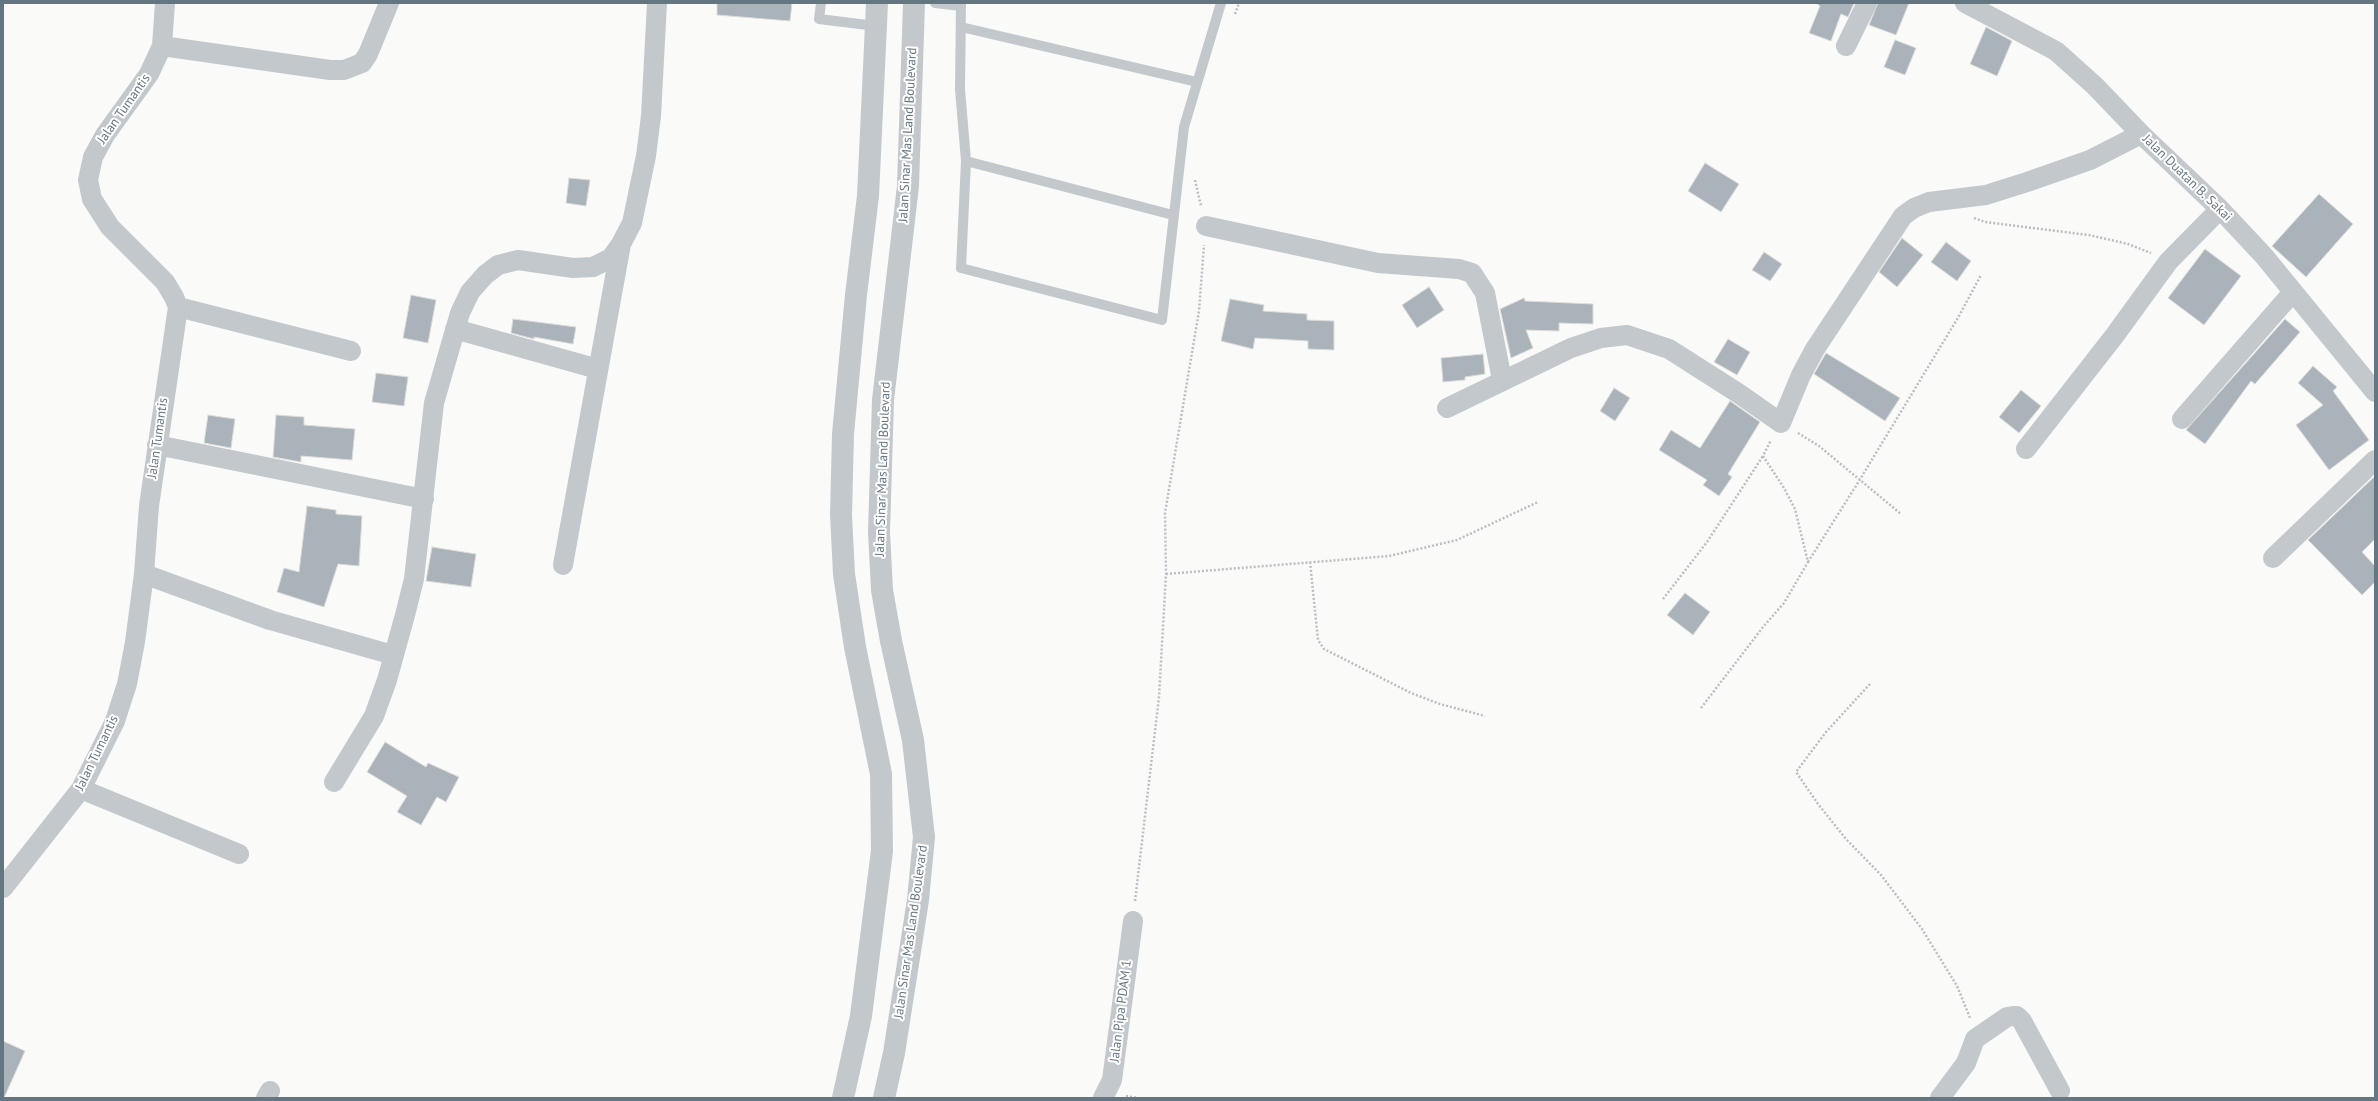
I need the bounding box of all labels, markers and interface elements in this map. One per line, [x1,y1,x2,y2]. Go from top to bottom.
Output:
street label: Jalan Sinar Mas Land Boulevard [896,47,920,223]
street label: Jalan Tumantis [94,71,154,147]
street label: Jalan Duatan B. Sakai [2139,131,2235,225]
street label: Jalan Sinar Mas Land Boulevard [872,381,894,557]
street label: Jalan Tumantis [145,397,171,479]
street label: Jalan Tumantis [72,713,122,793]
street label: Jalan Sinar Mas Land Boulevard [891,844,931,1020]
street label: Jalan Pipa PDAM 1 [1107,959,1135,1063]

